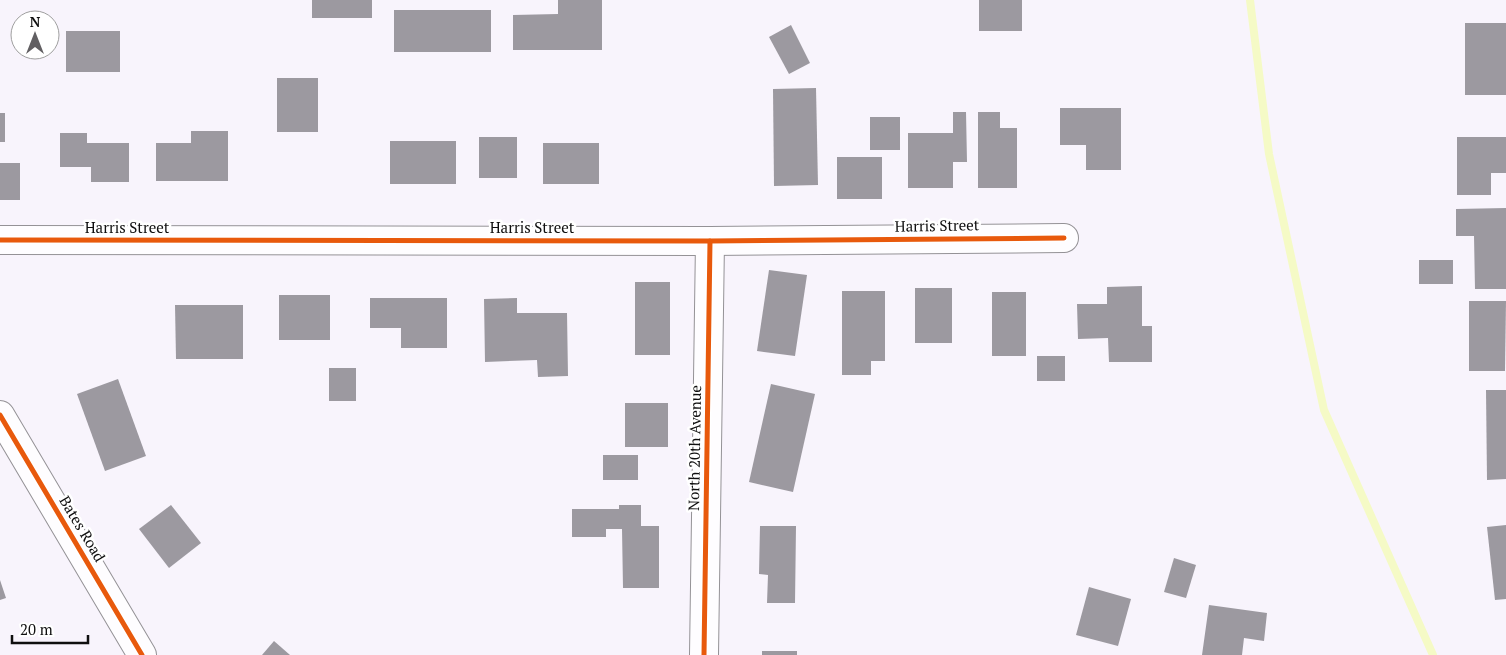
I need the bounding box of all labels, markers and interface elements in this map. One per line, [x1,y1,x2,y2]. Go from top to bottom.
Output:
north arrow [10,10,60,60]
text: N [30,12,41,31]
street label: Harris Street [894,214,980,236]
street label: Harris Street [85,217,170,237]
street label: Harris Street [490,217,575,237]
street label: North 20th Avenue [683,385,705,511]
street label: Bates Road [55,492,110,565]
scale bar [12,612,89,644]
text: 20 m [20,619,53,639]

